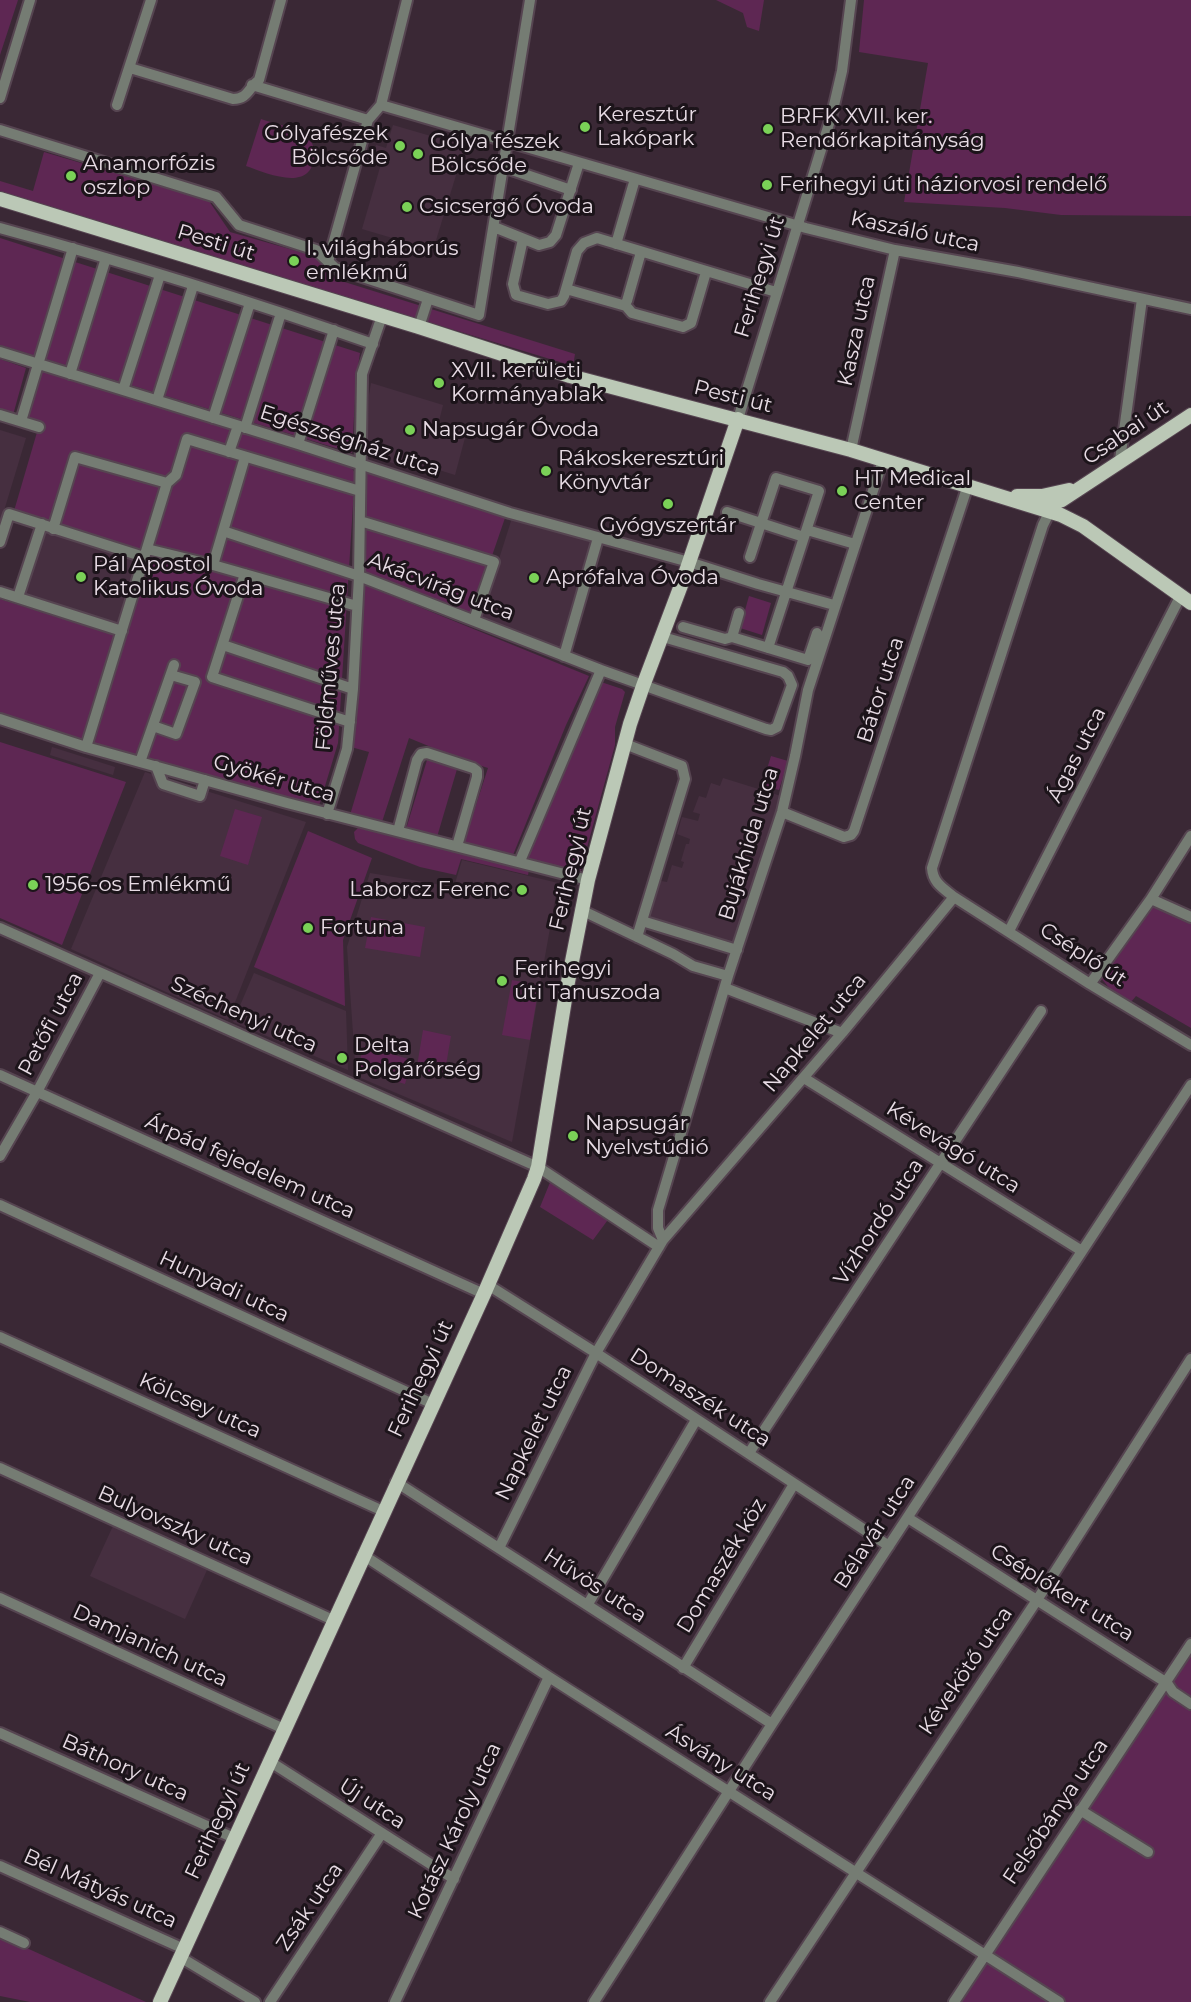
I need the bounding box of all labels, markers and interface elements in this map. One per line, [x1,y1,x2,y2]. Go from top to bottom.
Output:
place label: Keresztúr Lakópark [597,102,697,152]
place label: BRFK XVII. ker. Rendőrkapitányság [780,104,985,154]
marker: Keresztúr Lakópark [578,120,592,134]
place label: Gólyafészek Bölcsőde [264,121,388,171]
marker: BRFK XVII. ker. Rendőrkapitányság [761,122,775,136]
place label: Gólya fészek Bölcsőde [430,129,559,179]
marker: Gólyafészek Bölcsőde [393,139,407,153]
marker: Gólya fészek Bölcsőde [411,147,425,161]
place label: Anamorfózis oszlop [83,151,215,201]
marker: Anamorfózis oszlop [64,169,78,183]
place label: Ferihegyi úti háziorvosi rendelő [779,172,1107,198]
marker: Ferihegyi úti háziorvosi rendelő [760,178,774,192]
place label: Csicsergő Óvoda [419,194,594,220]
marker: Csicsergő Óvoda [400,200,414,214]
street label: Kaszáló utca [848,206,982,258]
street label: Ferihegyi út [730,213,790,341]
street label: Pesti út [174,219,258,267]
place label: I. világháborús emlékmű [306,236,459,286]
marker: I. világháborús emlékmű [287,254,301,268]
street label: Kasza utca [833,273,881,389]
place label: XVII. kerületi Kormányablak [451,358,604,408]
street label: Pesti út [691,375,775,419]
marker: XVII. kerületi Kormányablak [432,376,446,390]
street label: Csabai út [1079,395,1173,471]
street label: Egészségház utca [256,400,444,482]
place label: Napsugár Óvoda [422,417,599,443]
marker: Napsugár Óvoda [403,423,417,437]
place label: Rákoskeresztúri Könyvtár [558,446,724,496]
marker: Rákoskeresztúri Könyvtár [539,464,553,478]
place label: HT Medical Center [854,466,971,516]
marker: HT Medical Center [835,484,849,498]
marker: Gyógyszertár [661,497,675,511]
place label: Gyógyszertár [599,513,737,539]
street label: Akácvirág utca [364,548,518,626]
place label: Pál Apostol Katolikus Óvoda [93,552,263,602]
place label: Aprófalva Óvoda [546,565,719,591]
marker: Pál Apostol Katolikus Óvoda [74,570,88,584]
marker: Aprófalva Óvoda [527,571,541,585]
street label: Földműves utca [311,582,351,752]
street label: Bátor utca [852,634,910,746]
street label: Ágas utca [1042,703,1112,807]
street label: Gyökér utca [210,750,338,808]
street label: Bujákhida utca [714,764,784,924]
street label: Ferihegyi út [545,805,597,933]
place label: 1956-os Emlékmű [45,872,231,898]
place label: Laborcz Ferenc [349,877,510,903]
marker: 1956-os Emlékmű [26,878,40,892]
marker: Laborcz Ferenc [515,883,529,897]
place label: Fortuna [320,915,404,941]
street label: Cséplő út [1035,918,1131,992]
marker: Fortuna [301,921,315,935]
place label: Ferihegyi úti Tanuszoda [514,956,661,1006]
street label: Petőfi utca [13,968,89,1080]
street label: Napkelet utca [758,968,872,1098]
street label: Széchenyi utca [167,971,321,1059]
marker: Ferihegyi úti Tanuszoda [495,974,509,988]
place label: Delta Polgárőrség [354,1033,481,1083]
marker: Delta Polgárőrség [335,1051,349,1065]
street label: Kévevágó utca [881,1097,1025,1199]
street label: Árpád fejedelem utca [141,1109,359,1225]
place label: Napsugár Nyelvstúdió [585,1111,709,1161]
marker: Napsugár Nyelvstúdió [566,1129,580,1143]
street label: Vízhordó utca [829,1154,929,1290]
street label: Hunyadi utca [155,1246,293,1328]
street label: Ferihegyi út [383,1317,459,1441]
street label: Domaszék utca [625,1343,775,1453]
street label: Napkelet utca [490,1361,578,1505]
street label: Kölcsey utca [135,1368,265,1444]
street label: Bélavár utca [829,1471,921,1593]
street label: Bulyovszky utca [94,1481,256,1571]
street label: Domaszék köz [672,1494,772,1638]
street label: Cséplőkert utca [986,1539,1138,1647]
street label: Hűvös utca [539,1543,651,1629]
street label: Damjanich utca [69,1599,231,1693]
street label: Kévekötő utca [914,1602,1018,1740]
street label: Ásvány utca [661,1719,781,1807]
street label: Báthory utca [58,1729,192,1807]
street label: Felsőbánya utca [998,1734,1114,1890]
street label: Kotász Károly utca [403,1739,507,1923]
street label: Ferihegyi út [180,1759,256,1883]
street label: Új utca [334,1773,410,1835]
street label: Bél Mátyás utca [19,1844,181,1934]
street label: Zsák utca [271,1858,349,1956]

